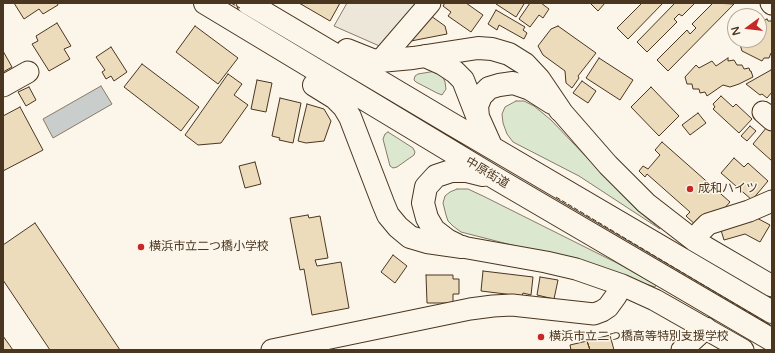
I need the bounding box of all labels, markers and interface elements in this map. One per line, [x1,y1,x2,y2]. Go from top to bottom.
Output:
north arrow [727,8,767,48]
text: N [728,25,743,37]
street label: 中原街道 [463,154,511,192]
place label: 成和ハイツ [698,182,758,196]
marker: 成和ハイツ [685,184,695,194]
place label: 横浜市立二つ橋小学校 [149,240,269,254]
marker: 横浜市立二つ橋小学校 [136,242,146,252]
place label: 横浜市立二つ橋高等特別支援学校 [549,330,729,344]
marker: 横浜市立二つ橋高等特別支援学校 [536,332,546,342]

